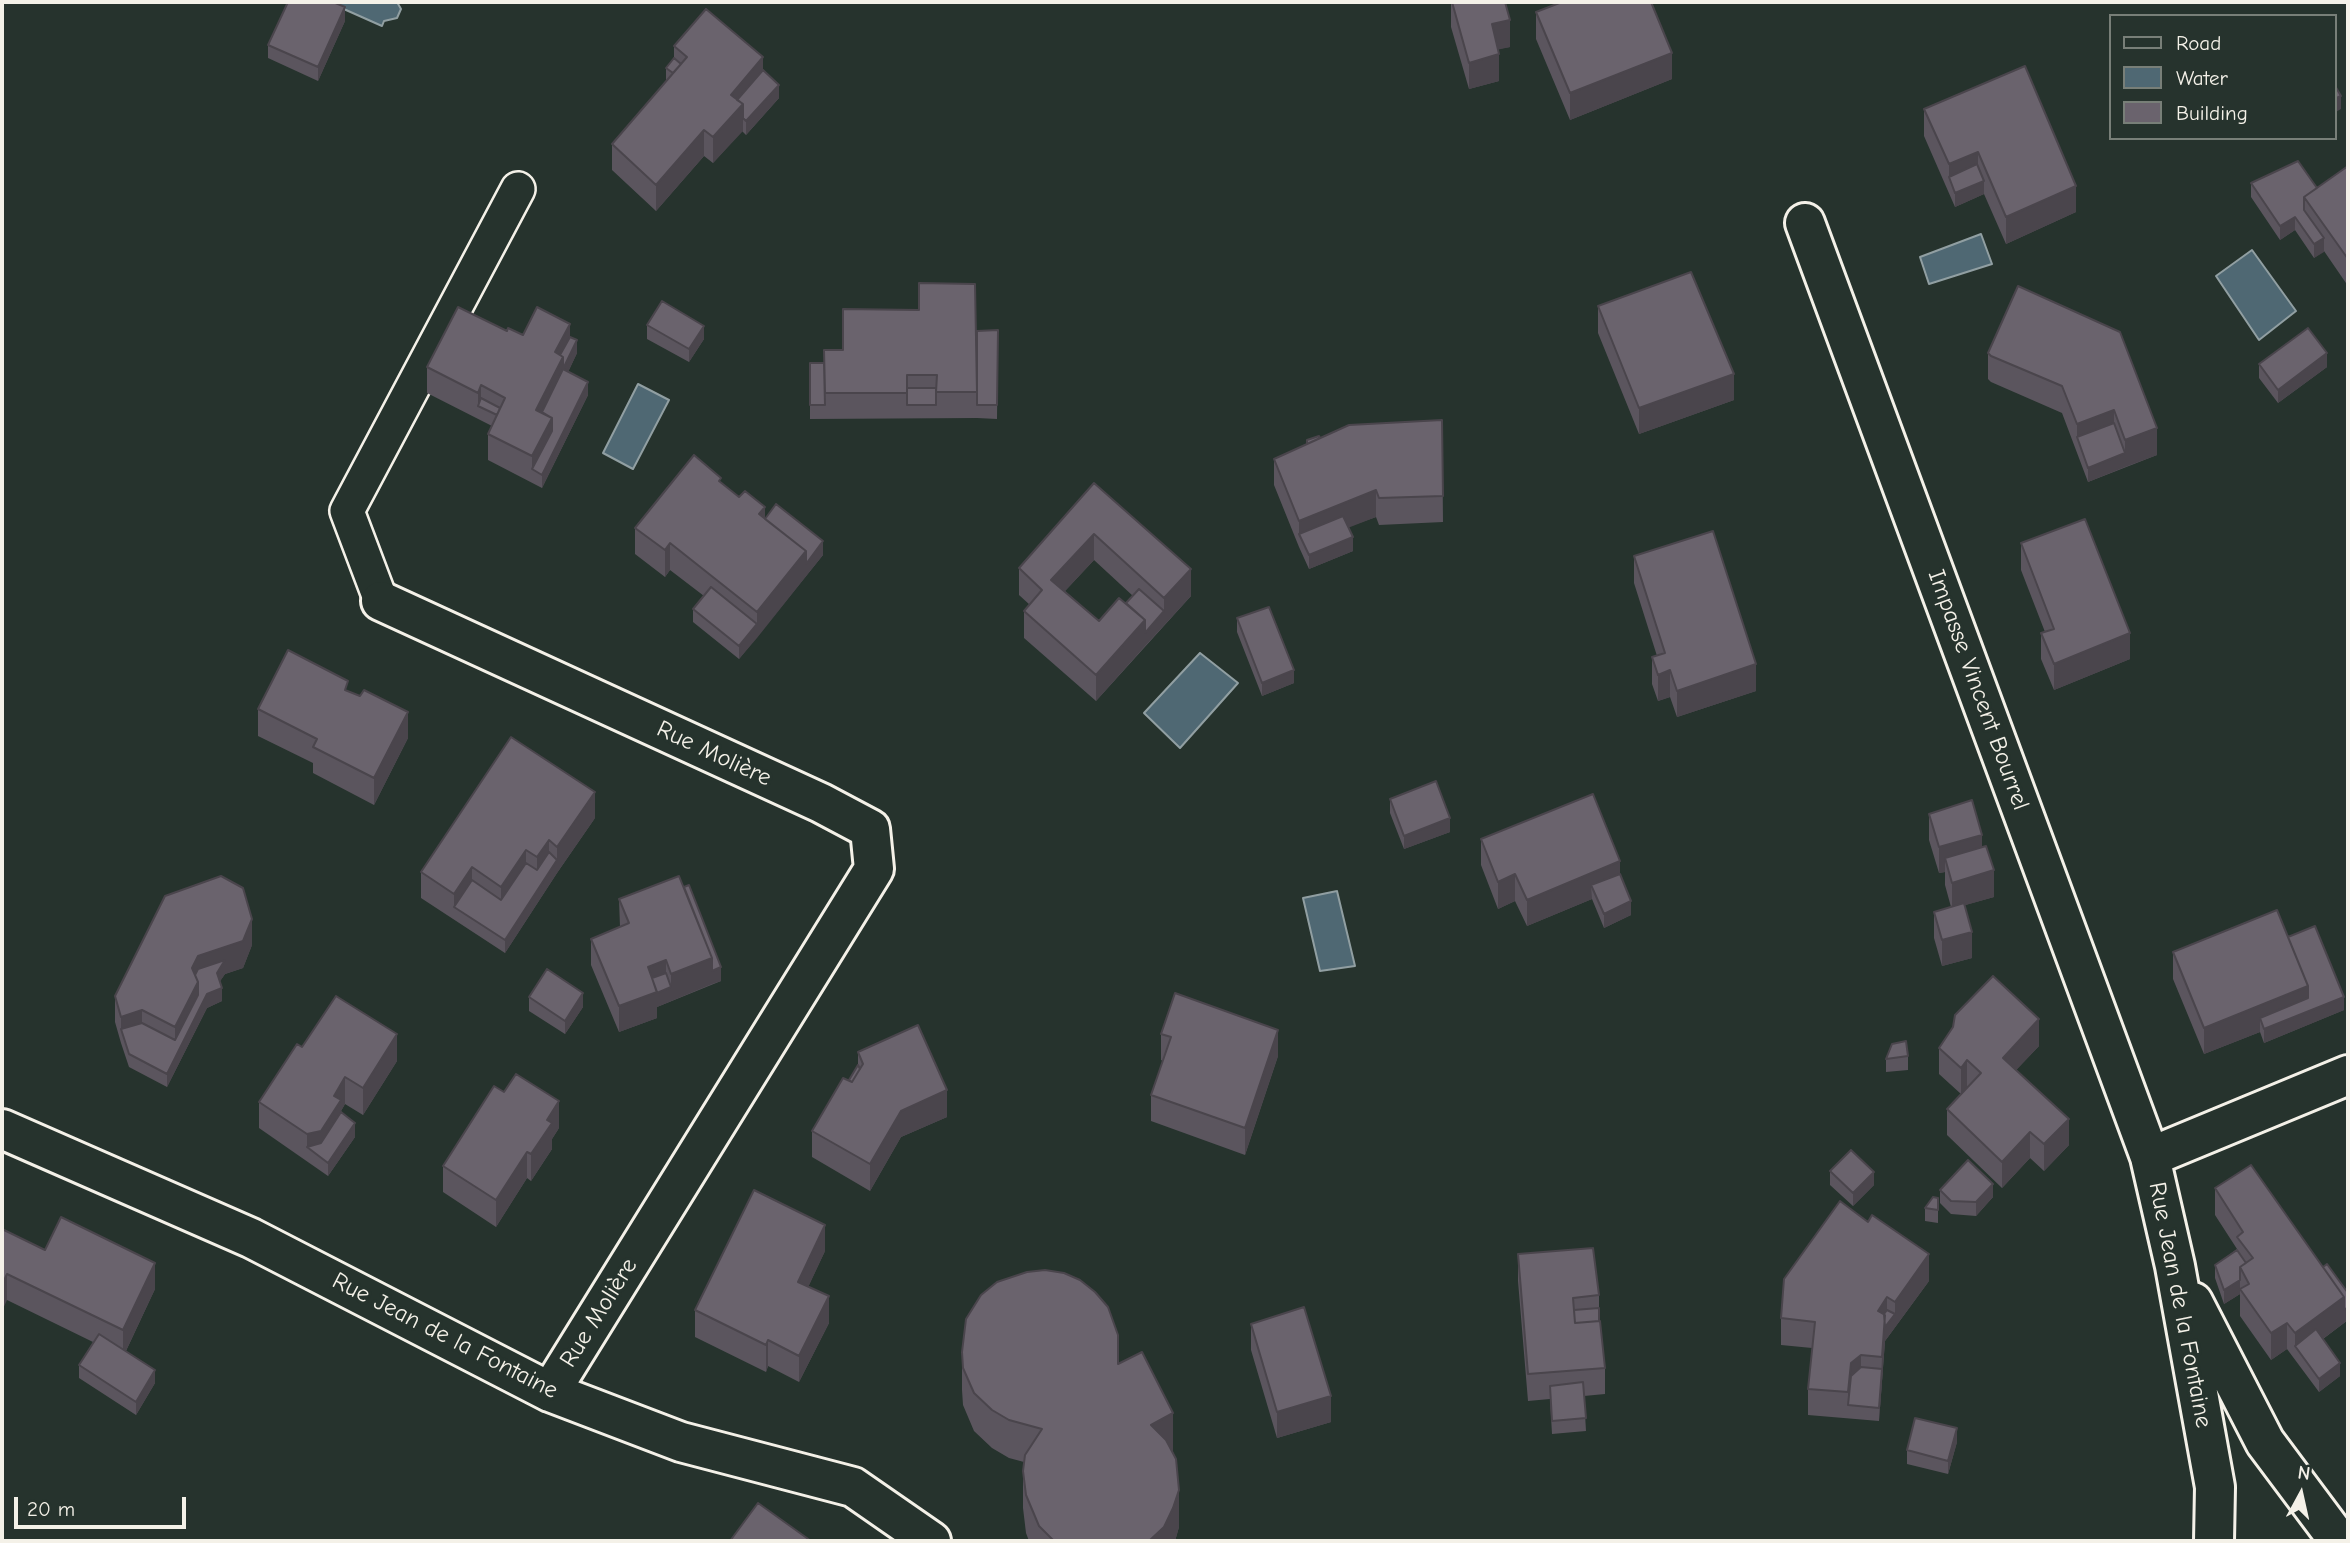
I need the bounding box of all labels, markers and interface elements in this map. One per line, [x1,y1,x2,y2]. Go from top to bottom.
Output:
legend [2108,14,2336,140]
text: Road [2176,31,2221,55]
text: Water [2176,66,2228,90]
text: Building [2176,101,2248,125]
street label: Impasse Vincent Bourrel [1921,566,2035,814]
street label: Rue Molière [652,715,776,793]
street label: Rue Jean de la Fontaine [2142,1180,2218,1430]
street label: Rue Molière [554,1253,644,1373]
street label: Rue Jean de la Fontaine [327,1267,563,1405]
north arrow [2266,1459,2336,1529]
text: N [2296,1461,2312,1485]
scale bar [18,1484,189,1528]
text: 20 m [27,1497,75,1521]

